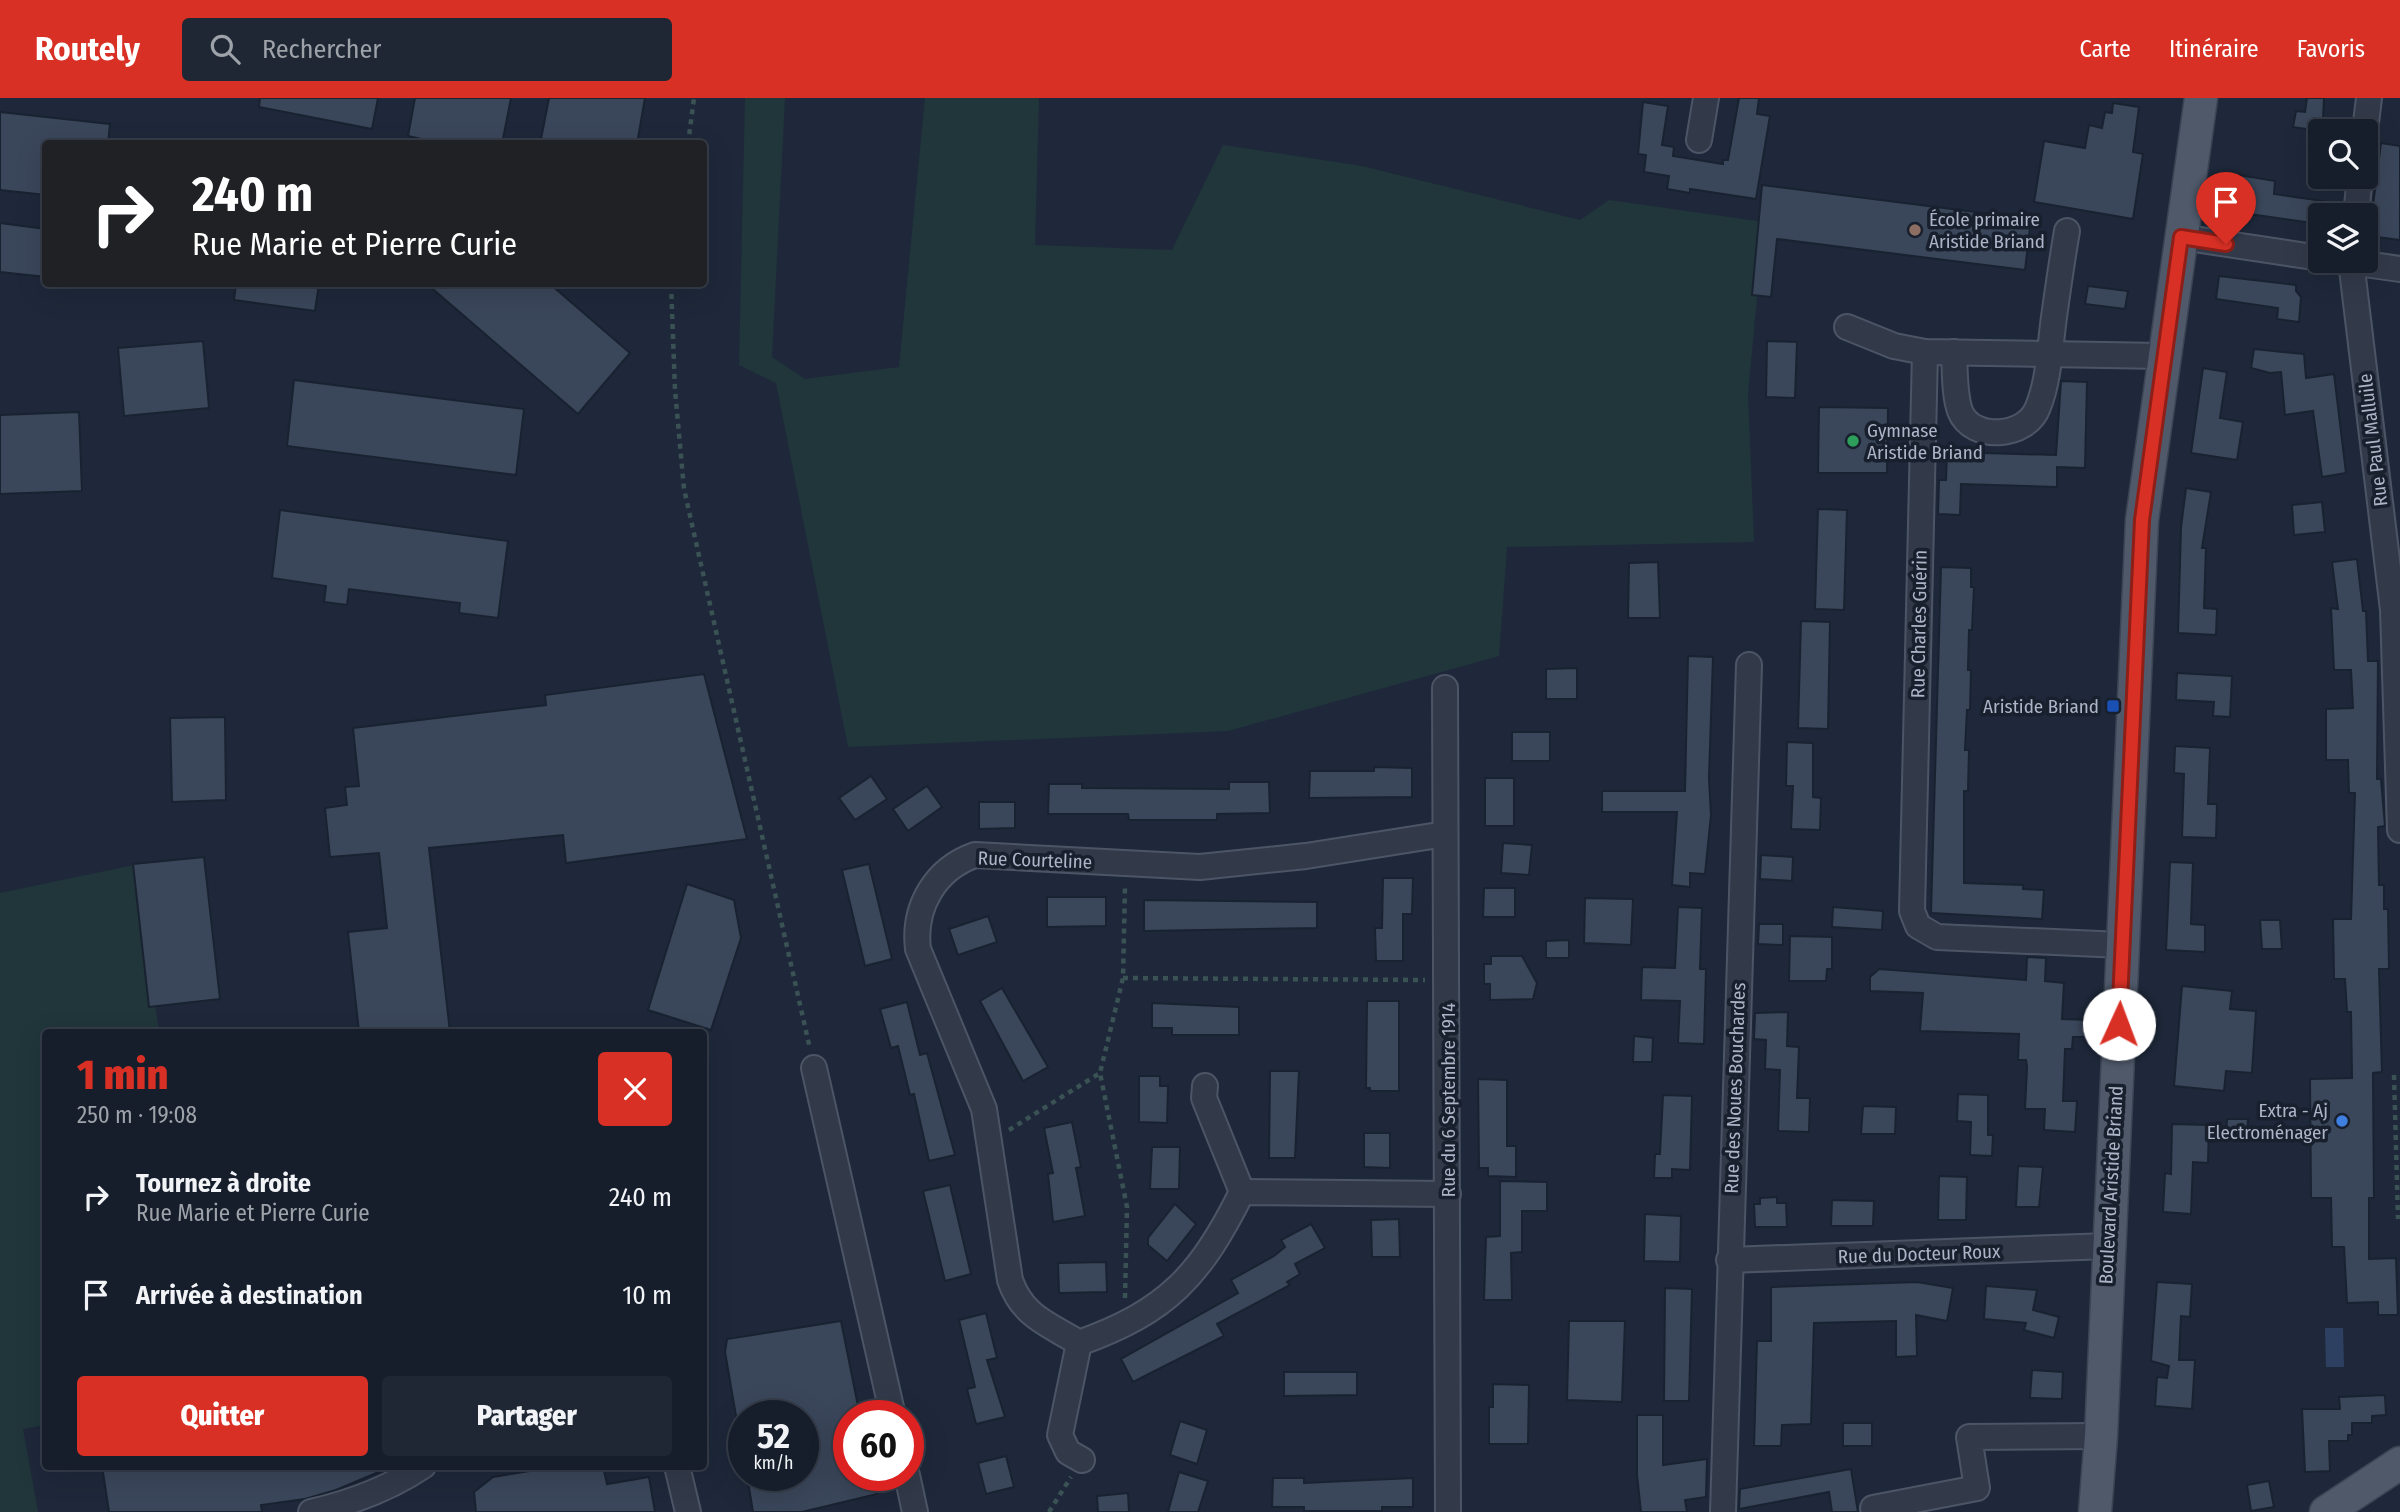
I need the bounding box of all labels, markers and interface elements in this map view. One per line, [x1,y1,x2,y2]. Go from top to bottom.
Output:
search box [182,18,672,81]
text: Routely [35,29,140,69]
icon: search [206,30,244,68]
text: Rechercher [262,34,381,65]
text: Carte [2080,35,2131,63]
text: Itinéraire [2169,35,2259,63]
text: Favoris [2297,35,2365,63]
map controls [2308,119,2378,273]
button: search [2308,119,2378,189]
text: 240 m [192,165,313,224]
icon: right [77,168,168,259]
pin [2196,172,2256,244]
icon: arrive [2207,183,2245,221]
button: layers [2308,203,2378,273]
place label: École primaire Aristide Briand [1929,208,2045,253]
marker: École primaire Aristide Briand [1907,222,1923,238]
text: Rue Marie et Pierre Curie [192,225,517,263]
street label: Rue Paul Malluile [2353,372,2393,508]
place label: Gymnase Aristide Briand [1867,419,1983,464]
marker: Gymnase Aristide Briand [1845,433,1861,449]
street label: Rue Charles Guérin [1906,550,1932,698]
place label: Aristide Briand [1983,695,2099,718]
marker: Aristide Briand [2105,698,2121,714]
street label: Rue Courteline [977,847,1093,873]
street label: Rue des Noues Bouchardes [1720,982,1750,1194]
position arrow [2082,987,2156,1061]
street label: Rue du 6 Septembre 1914 [1437,1003,1460,1197]
text: 1 min [77,1050,168,1100]
button: close [598,1052,672,1126]
street label: Boulevard Aristide Briand [2094,1085,2128,1285]
place label: Extra - Aj Electroménager [2207,1099,2328,1144]
text: 250 m · 19:08 [77,1101,197,1129]
marker: Extra - Aj Electroménager [2334,1113,2350,1129]
text: Tournez à droite [136,1168,311,1199]
icon: right [77,1178,115,1216]
text: 240 m [609,1182,672,1213]
text: Rue Marie et Pierre Curie [136,1199,370,1227]
street label: Rue du Docteur Roux [1837,1240,2001,1268]
icon: arrive [77,1276,115,1314]
text: Arrivée à destination [136,1280,363,1311]
text: 10 m [622,1280,672,1311]
button: Quitter [77,1376,368,1456]
button: Partager [382,1376,672,1456]
speed limit sign: 60 [833,1400,924,1491]
text: 52 [757,1415,790,1457]
text: km/h [753,1452,794,1474]

